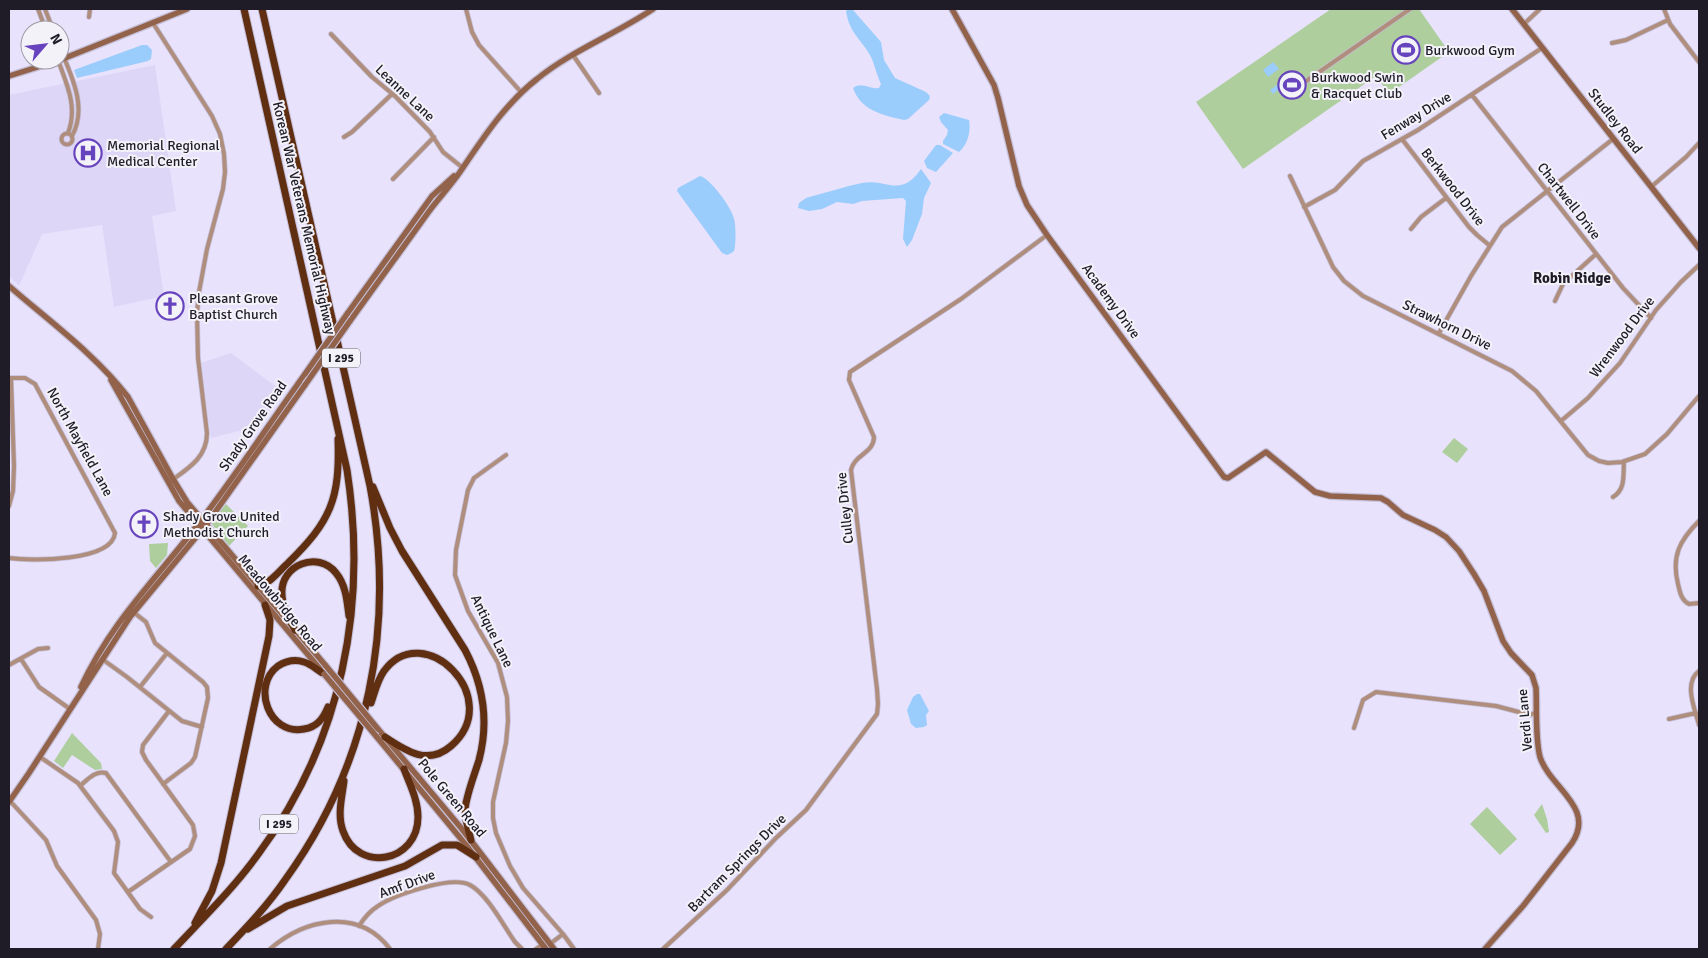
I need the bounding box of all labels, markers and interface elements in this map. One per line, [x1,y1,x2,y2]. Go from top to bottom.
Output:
north arrow [20,20,70,70]
text: N [46,31,66,47]
sports icon: Burkwood Gym [1391,35,1421,65]
place label: Burkwood Gym [1425,42,1515,59]
street label: Leanne Lane [372,61,438,125]
place label: Burkwood Swin & Racquet Club [1311,69,1404,102]
sports icon: Burkwood Swin & Racquet Club [1277,70,1307,100]
street label: Studley Road [1584,85,1646,157]
street label: Fenway Drive [1378,88,1454,144]
street label: Korean War Veterans Memorial Highway [269,100,339,337]
place label: Memorial Regional Medical Center [107,137,220,170]
hospital icon: Memorial Regional Medical Center [73,138,103,168]
street label: Berkwood Drive [1417,145,1489,229]
street label: Chartwell Drive [1534,159,1604,243]
street label: Academy Drive [1078,260,1144,342]
district label: Robin Ridge [1533,269,1611,287]
place label: Pleasant Grove Baptist Church [189,290,278,323]
church icon: Pleasant Grove Baptist Church [155,291,185,321]
street label: Wrenwood Drive [1586,293,1658,381]
street label: Strawhorn Drive [1400,296,1494,354]
road number: I 295 [322,348,360,368]
street label: Shady Grove Road [215,377,291,475]
street label: North Mayfield Lane [43,385,117,499]
street label: Culley Drive [833,471,857,545]
place label: Shady Grove United Methodist Church [163,508,280,541]
church icon: Shady Grove United Methodist Church [129,509,159,539]
street label: Meadowbridge Road [234,551,326,655]
street label: Antique Lane [467,592,517,670]
street label: Verdi Lane [1514,688,1536,752]
street label: Pole Green Road [414,755,490,841]
street label: Bartram Springs Drive [684,810,790,916]
road number: I 295 [260,814,298,834]
street label: Amf Drive [376,866,438,902]

